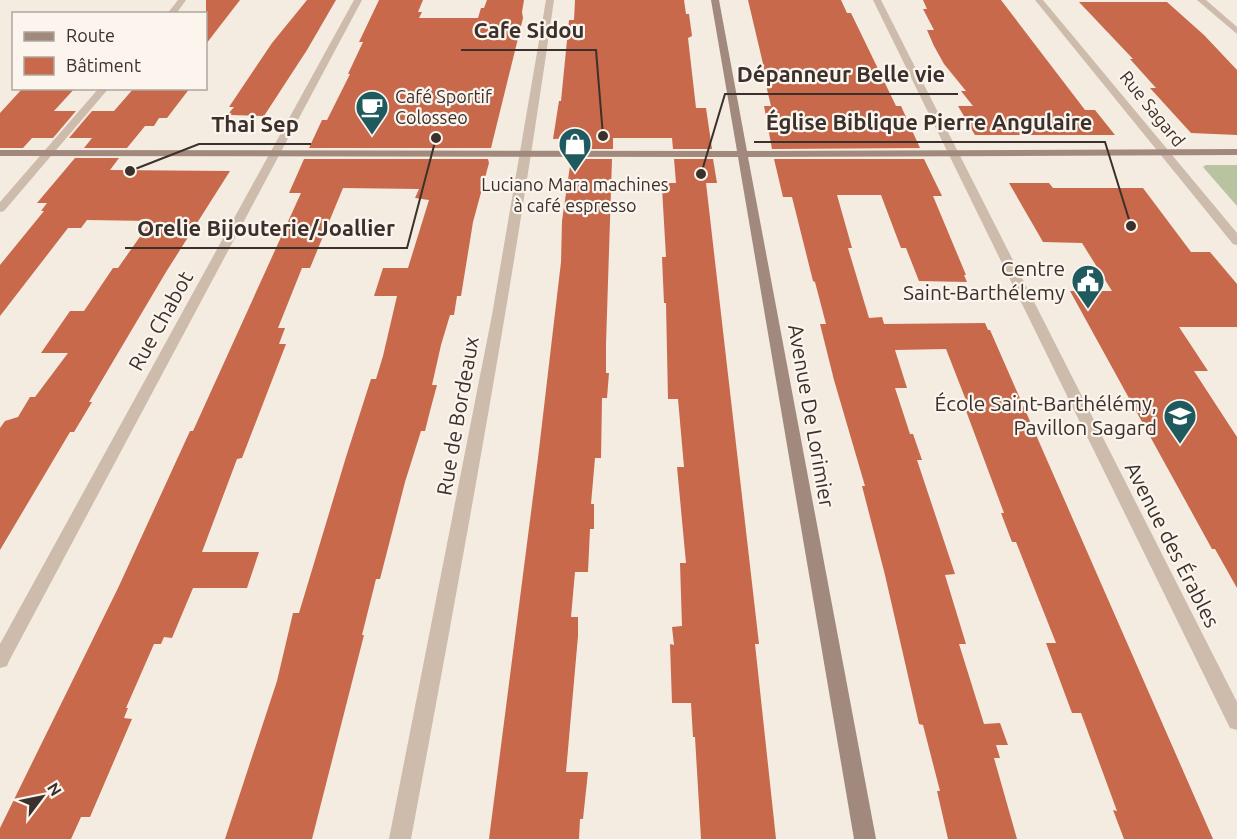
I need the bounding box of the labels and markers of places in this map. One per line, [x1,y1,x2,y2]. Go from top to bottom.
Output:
callout: Cafe Sidou [461,10,596,50]
callout: Dépanneur Belle vie [725,54,958,94]
place label: Café Sportif Colosseo [395,86,492,127]
cafe icon: Café Sportif Colosseo [354,89,390,136]
callout: Église Biblique Pierre Angulaire [754,102,1105,142]
callout: Thai Sep [199,104,311,144]
shop icon: Luciano Mara machines à café espresso [557,126,593,173]
place label: Luciano Mara machines à café espresso [481,174,669,215]
callout: Orelie Bijouterie/Joallier [125,208,407,248]
place label: Centre Saint-Barthélemy [903,256,1065,304]
public building icon: Centre Saint-Barthélemy [1070,263,1106,310]
place label: École Saint-Barthélémy, Pavillon Sagard [935,391,1157,439]
school or university icon: École Saint-Barthélémy, Pavillon Sagard [1162,398,1198,445]

